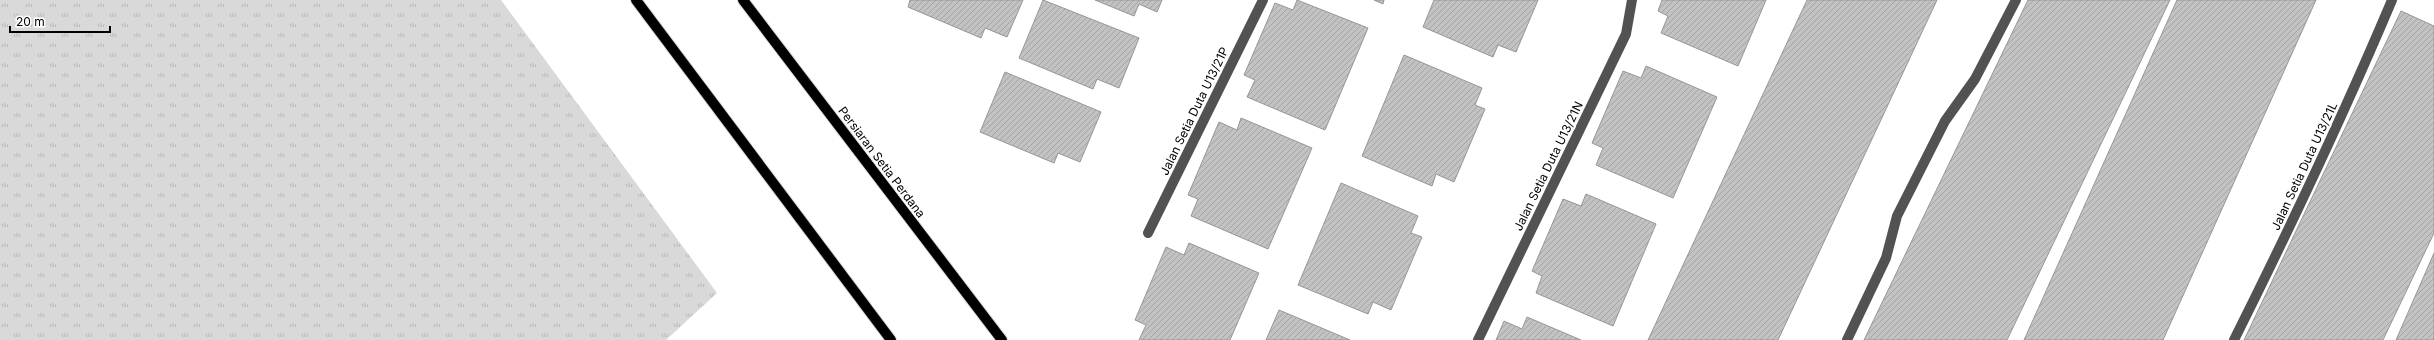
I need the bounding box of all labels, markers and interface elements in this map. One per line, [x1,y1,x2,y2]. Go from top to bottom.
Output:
scale bar [10,8,110,34]
text: 20 m [16,14,45,29]
street label: Jalan Setia Duta U13/21P [1156,44,1232,177]
street label: Jalan Setia Duta U13/21N [1510,99,1586,233]
street label: Jalan Setia Duta U13/21L [2268,99,2340,232]
street label: Persiaran Setia Perdana [835,103,929,221]

